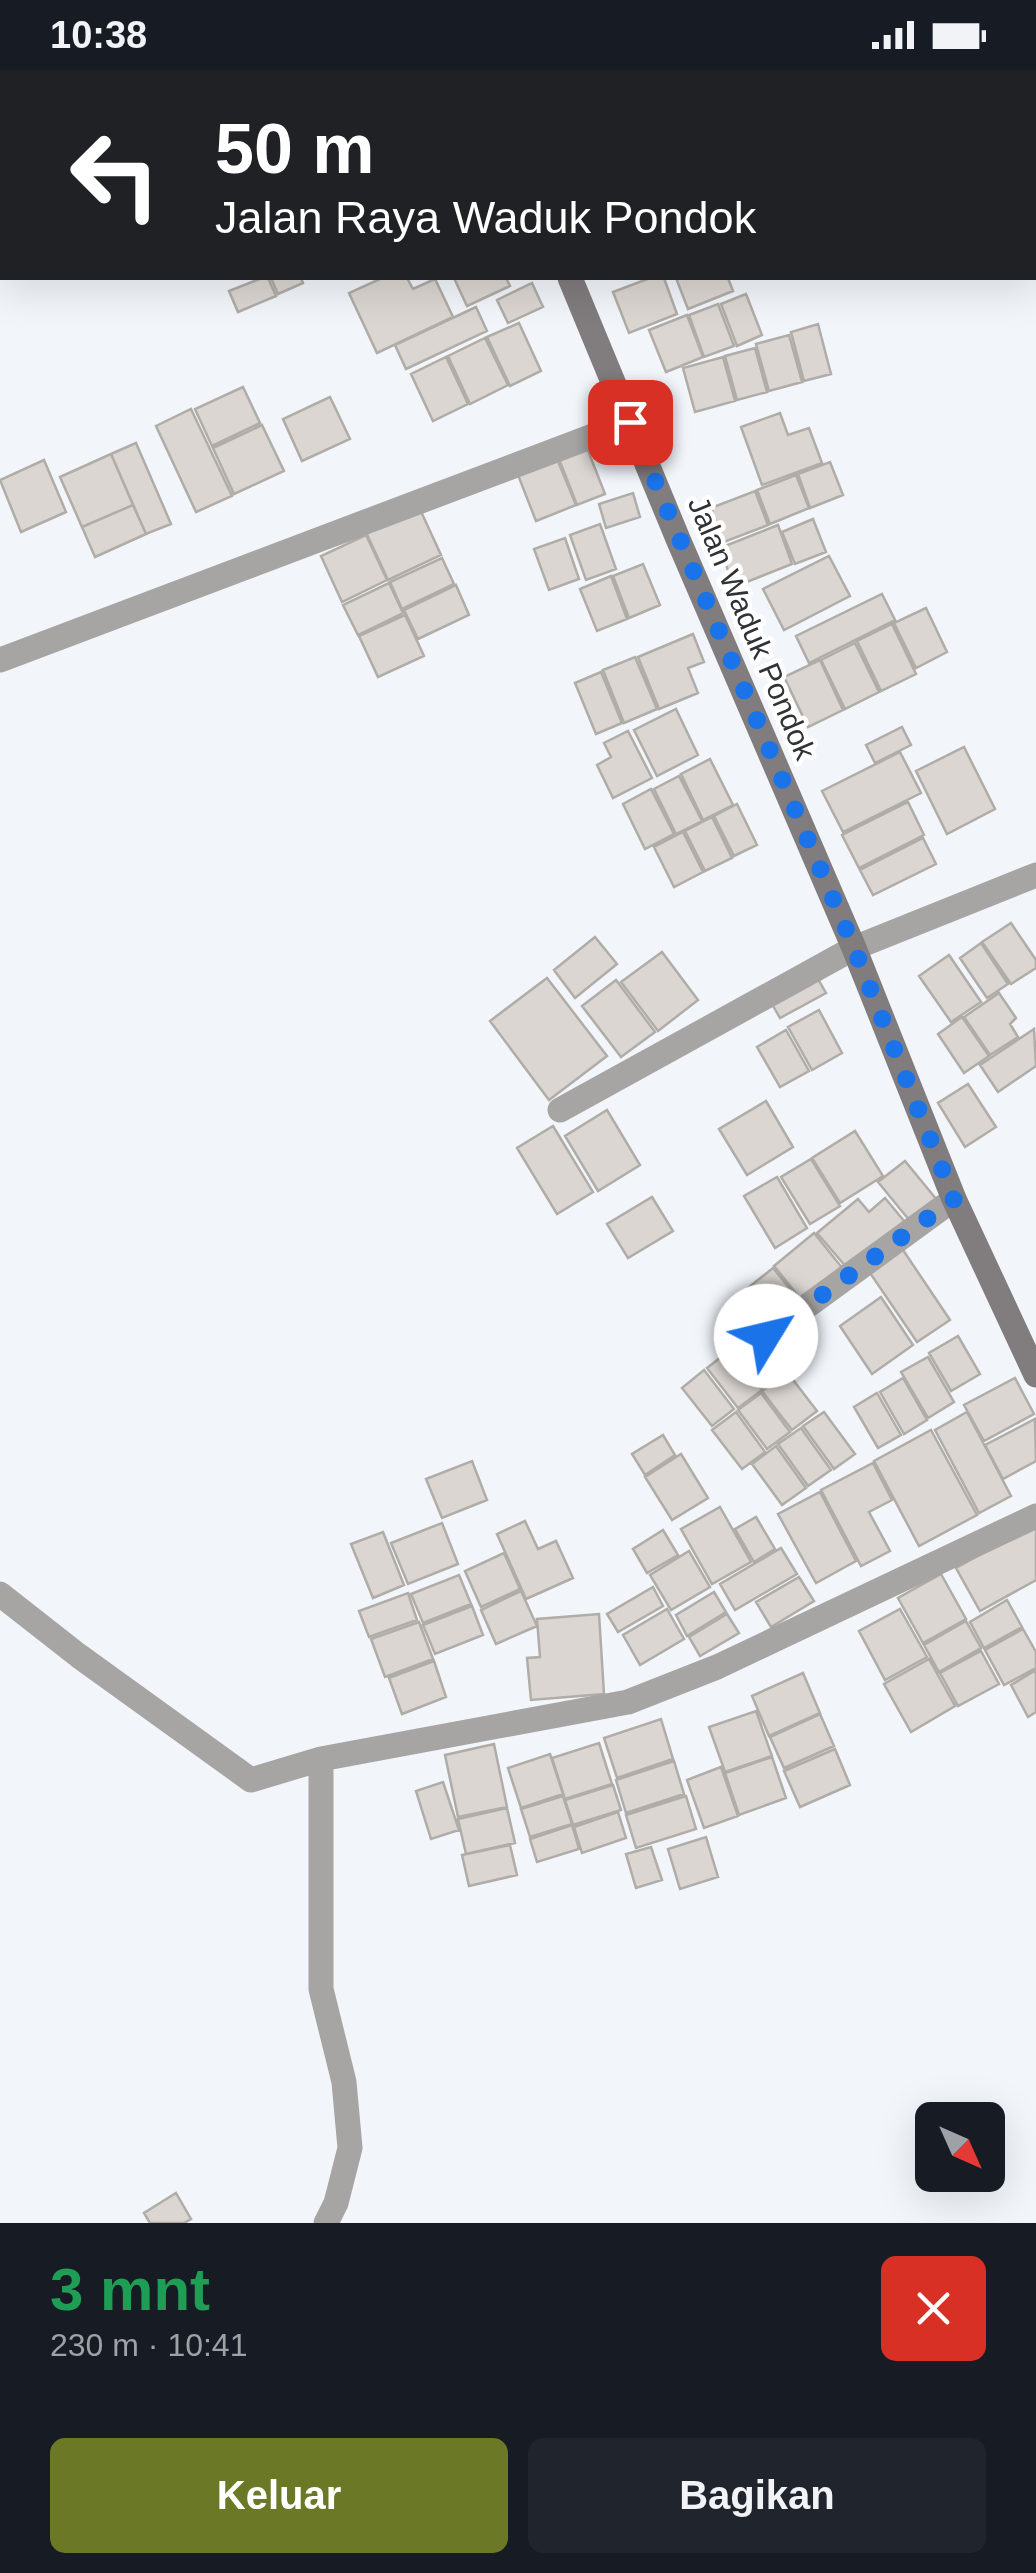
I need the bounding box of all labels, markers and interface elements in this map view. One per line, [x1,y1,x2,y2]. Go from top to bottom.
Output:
text: 10:38 [50,14,147,56]
icon: left [50,110,180,240]
text: 50 m [215,110,375,188]
text: Jalan Raya Waduk Pondok [215,192,756,243]
pin [588,380,673,465]
icon: arrive [603,395,658,450]
street label: Jalan Waduk Pondok [682,492,823,765]
position arrow [714,1284,818,1388]
north arrow [915,2102,1005,2192]
map controls [915,2102,1005,2192]
text: 3 mnt [50,2256,210,2323]
button: close [881,2256,986,2361]
text: 230 m · 10:41 [50,2327,247,2363]
button: Keluar [50,2438,508,2553]
button: Bagikan [528,2438,986,2553]

